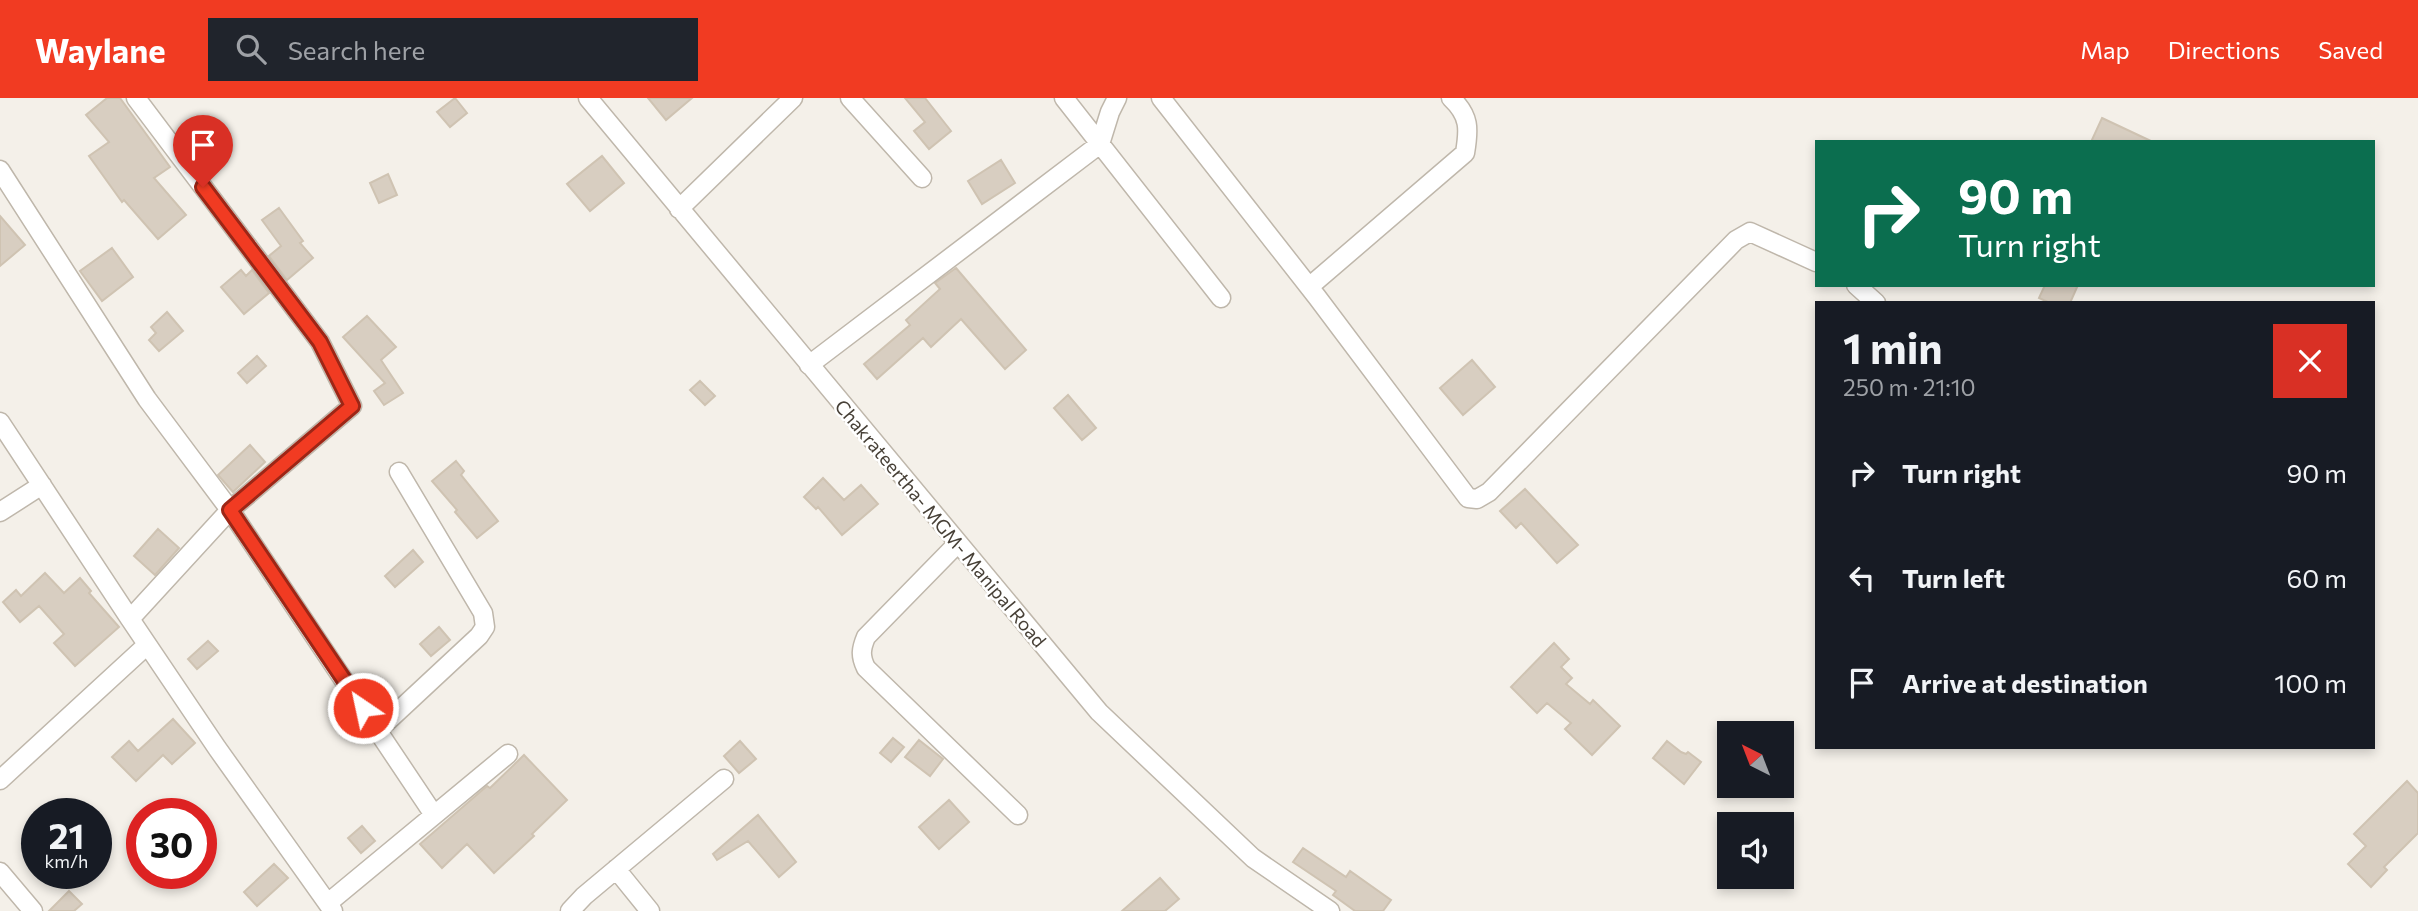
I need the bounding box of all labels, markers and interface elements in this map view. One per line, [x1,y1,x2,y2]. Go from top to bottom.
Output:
search box [208,18,698,81]
text: Waylane [35,29,166,70]
icon: search [232,30,270,68]
text: Search here [288,34,425,65]
text: Map [2080,35,2130,64]
text: Directions [2168,35,2280,64]
text: Saved [2318,35,2383,64]
pin [173,115,233,187]
icon: arrive [184,126,222,164]
text: 90 m [1958,164,2073,224]
icon: right [1843,168,1934,259]
text: Turn right [1958,224,2101,264]
text: 1 min [1843,321,1943,373]
button: close [2273,324,2347,398]
text: 250 m · 21:10 [1843,373,1976,401]
street label: Chakrateertha- MGM- Manipal Road [831,394,1051,652]
icon: right [1843,454,1881,492]
text: Turn right [1902,457,2021,488]
text: 90 m [2287,457,2347,488]
icon: left [1843,559,1881,597]
text: Turn left [1902,562,2005,593]
text: 60 m [2287,562,2347,593]
icon: arrive [1843,664,1881,702]
text: Arrive at destination [1902,667,2148,698]
text: 100 m [2274,667,2347,698]
position arrow [326,671,400,745]
north arrow [1717,721,1794,798]
map controls [1717,721,1794,889]
speed limit sign: 30 [126,798,217,889]
button: sound [1717,812,1794,889]
text: 21 [49,813,84,856]
text: km/h [45,850,88,872]

